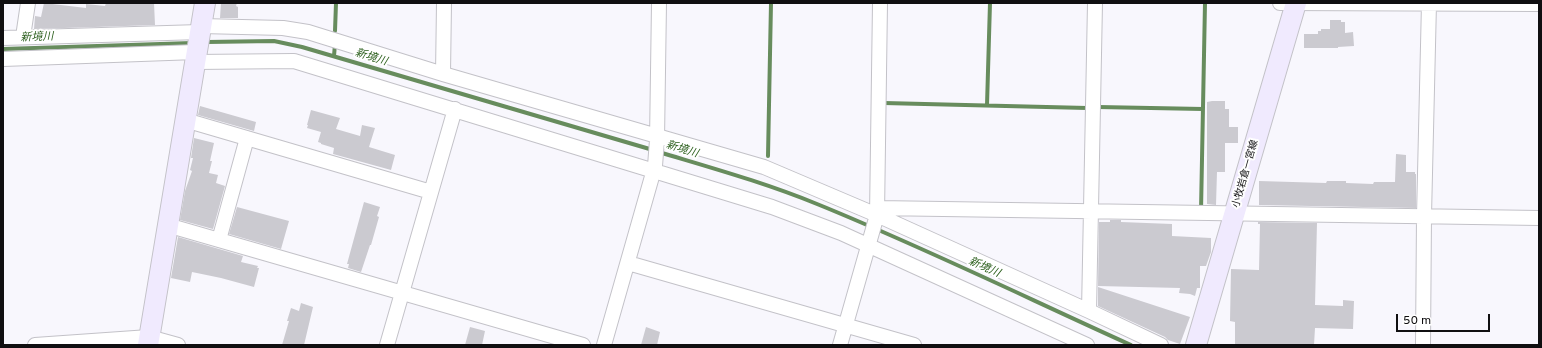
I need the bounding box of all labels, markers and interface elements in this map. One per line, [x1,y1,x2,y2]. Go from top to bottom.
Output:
water label: 新境川 [20,31,54,45]
water label: 新境川 [353,47,389,69]
water label: 新境川 [664,139,700,161]
street label: 小牧岩倉一宮線 [1231,139,1261,209]
water label: 新境川 [966,255,1002,281]
scale bar [1398,306,1492,332]
text: 50 m [1403,313,1431,329]

